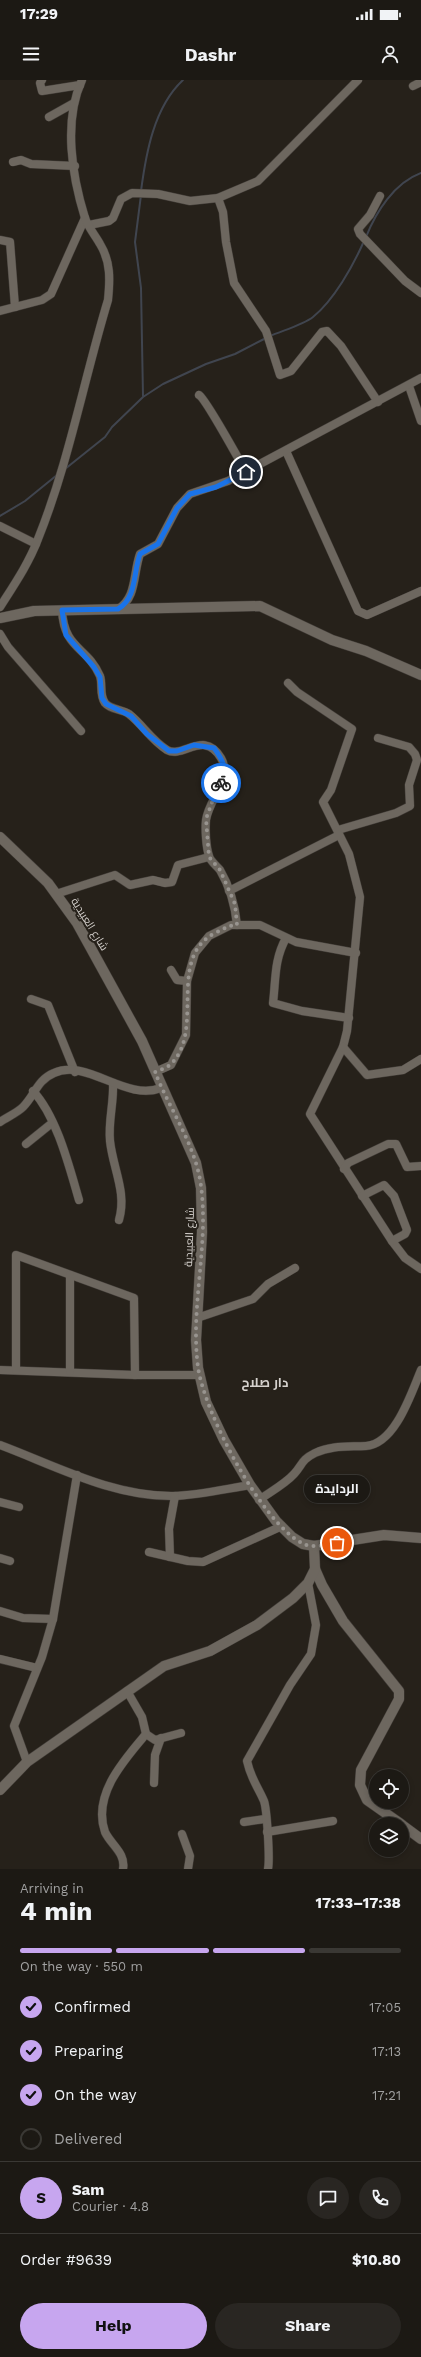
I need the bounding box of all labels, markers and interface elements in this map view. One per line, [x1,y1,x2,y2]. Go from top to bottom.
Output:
text: 17:29 [20,5,58,23]
icon: menu [20,43,42,65]
icon: person [379,43,401,65]
text: Dashr [185,44,236,65]
pin [229,455,263,489]
icon: home [235,461,257,483]
courier [201,763,241,803]
icon: bike [210,772,232,794]
street label: شارع العبيدية [67,896,111,954]
street label: شارع العبيدية [182,1207,198,1267]
district label: دار صلاح [242,1375,288,1391]
callout: الردايدة [304,1475,370,1503]
text: الردايدة [315,1481,359,1496]
pin [320,1526,354,1560]
icon: bag [326,1532,348,1554]
map controls [369,1769,409,1857]
button: locate [369,1769,409,1809]
button: layers [369,1817,409,1857]
text: Arriving in [20,1881,84,1896]
text: 17:33–17:38 [315,1894,401,1912]
text: 4 min [20,1896,92,1926]
text: On the way · 550 m [20,1959,143,1974]
icon: check [20,1996,42,2018]
text: Confirmed [54,1998,131,2016]
text: 17:05 [369,2000,401,2015]
icon: check [20,2040,42,2062]
text: Preparing [54,2042,123,2060]
text: 17:13 [372,2044,401,2059]
icon: check [20,2084,42,2106]
text: On the way [54,2086,136,2104]
text: 17:21 [372,2088,401,2103]
text: Delivered [54,2130,122,2148]
button: chat [307,2177,349,2219]
button: phone [359,2177,401,2219]
text: Sam [72,2181,104,2199]
text: S [36,2189,46,2207]
text: Courier · 4.8 [72,2199,149,2214]
text: Order #9639 [20,2251,112,2269]
text: $10.80 [352,2251,401,2269]
button: Help [20,2303,207,2349]
button: Share [215,2303,401,2349]

